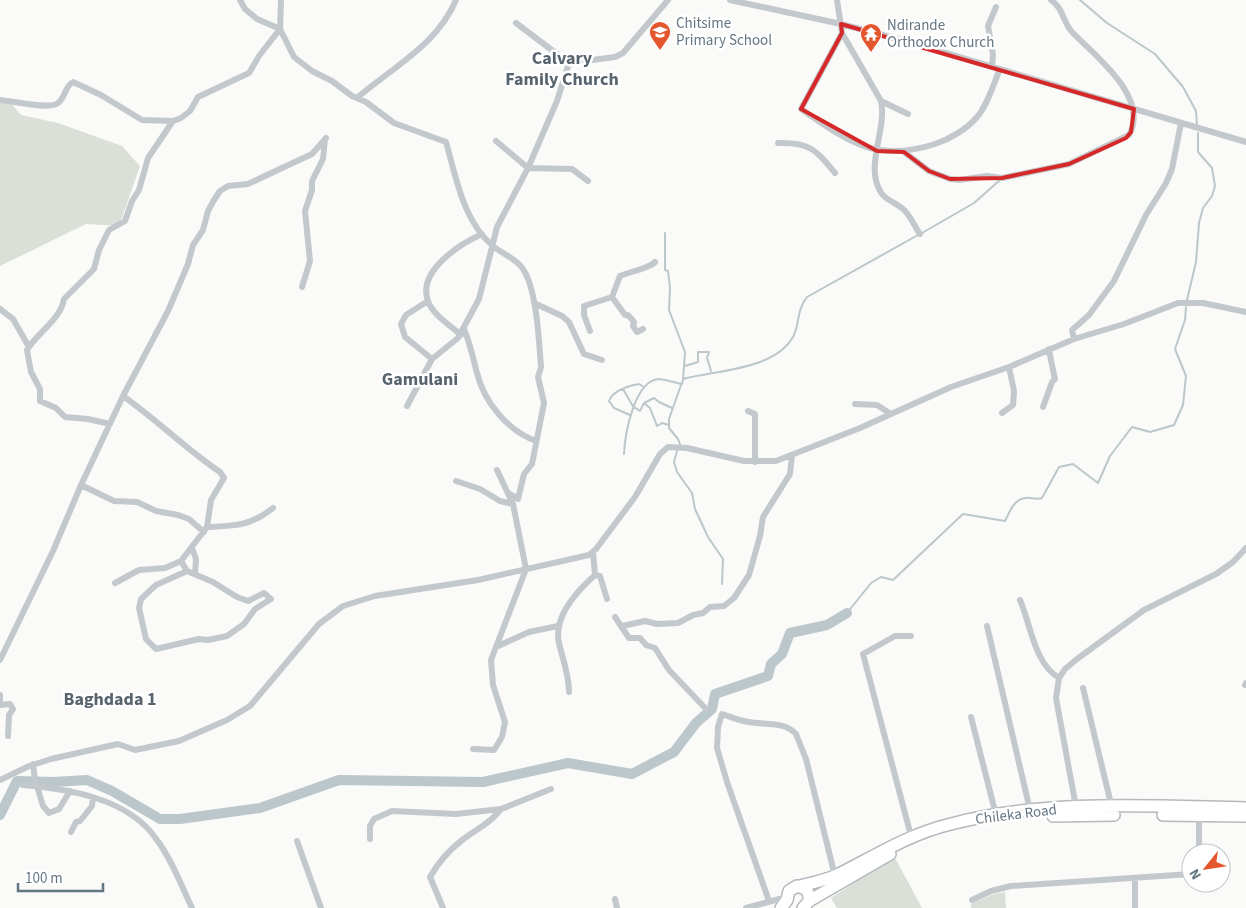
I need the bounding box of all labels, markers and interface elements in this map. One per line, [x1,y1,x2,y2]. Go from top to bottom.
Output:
place label: Chitsime Primary School [676,13,772,51]
place label: Ndirande Orthodox Church [887,15,994,53]
school or university icon: Chitsime Primary School [648,20,672,51]
temple icon: Ndirande Orthodox Church [859,22,883,53]
district label: Calvary Family Church [505,46,619,92]
district label: Gamulani [382,367,458,392]
district label: Baghdada 1 [64,687,156,712]
street label: Chileka Road [974,799,1058,830]
north arrow [1181,843,1231,893]
scale bar [18,860,102,892]
text: N [1185,865,1207,883]
text: 100 m [25,868,63,889]

